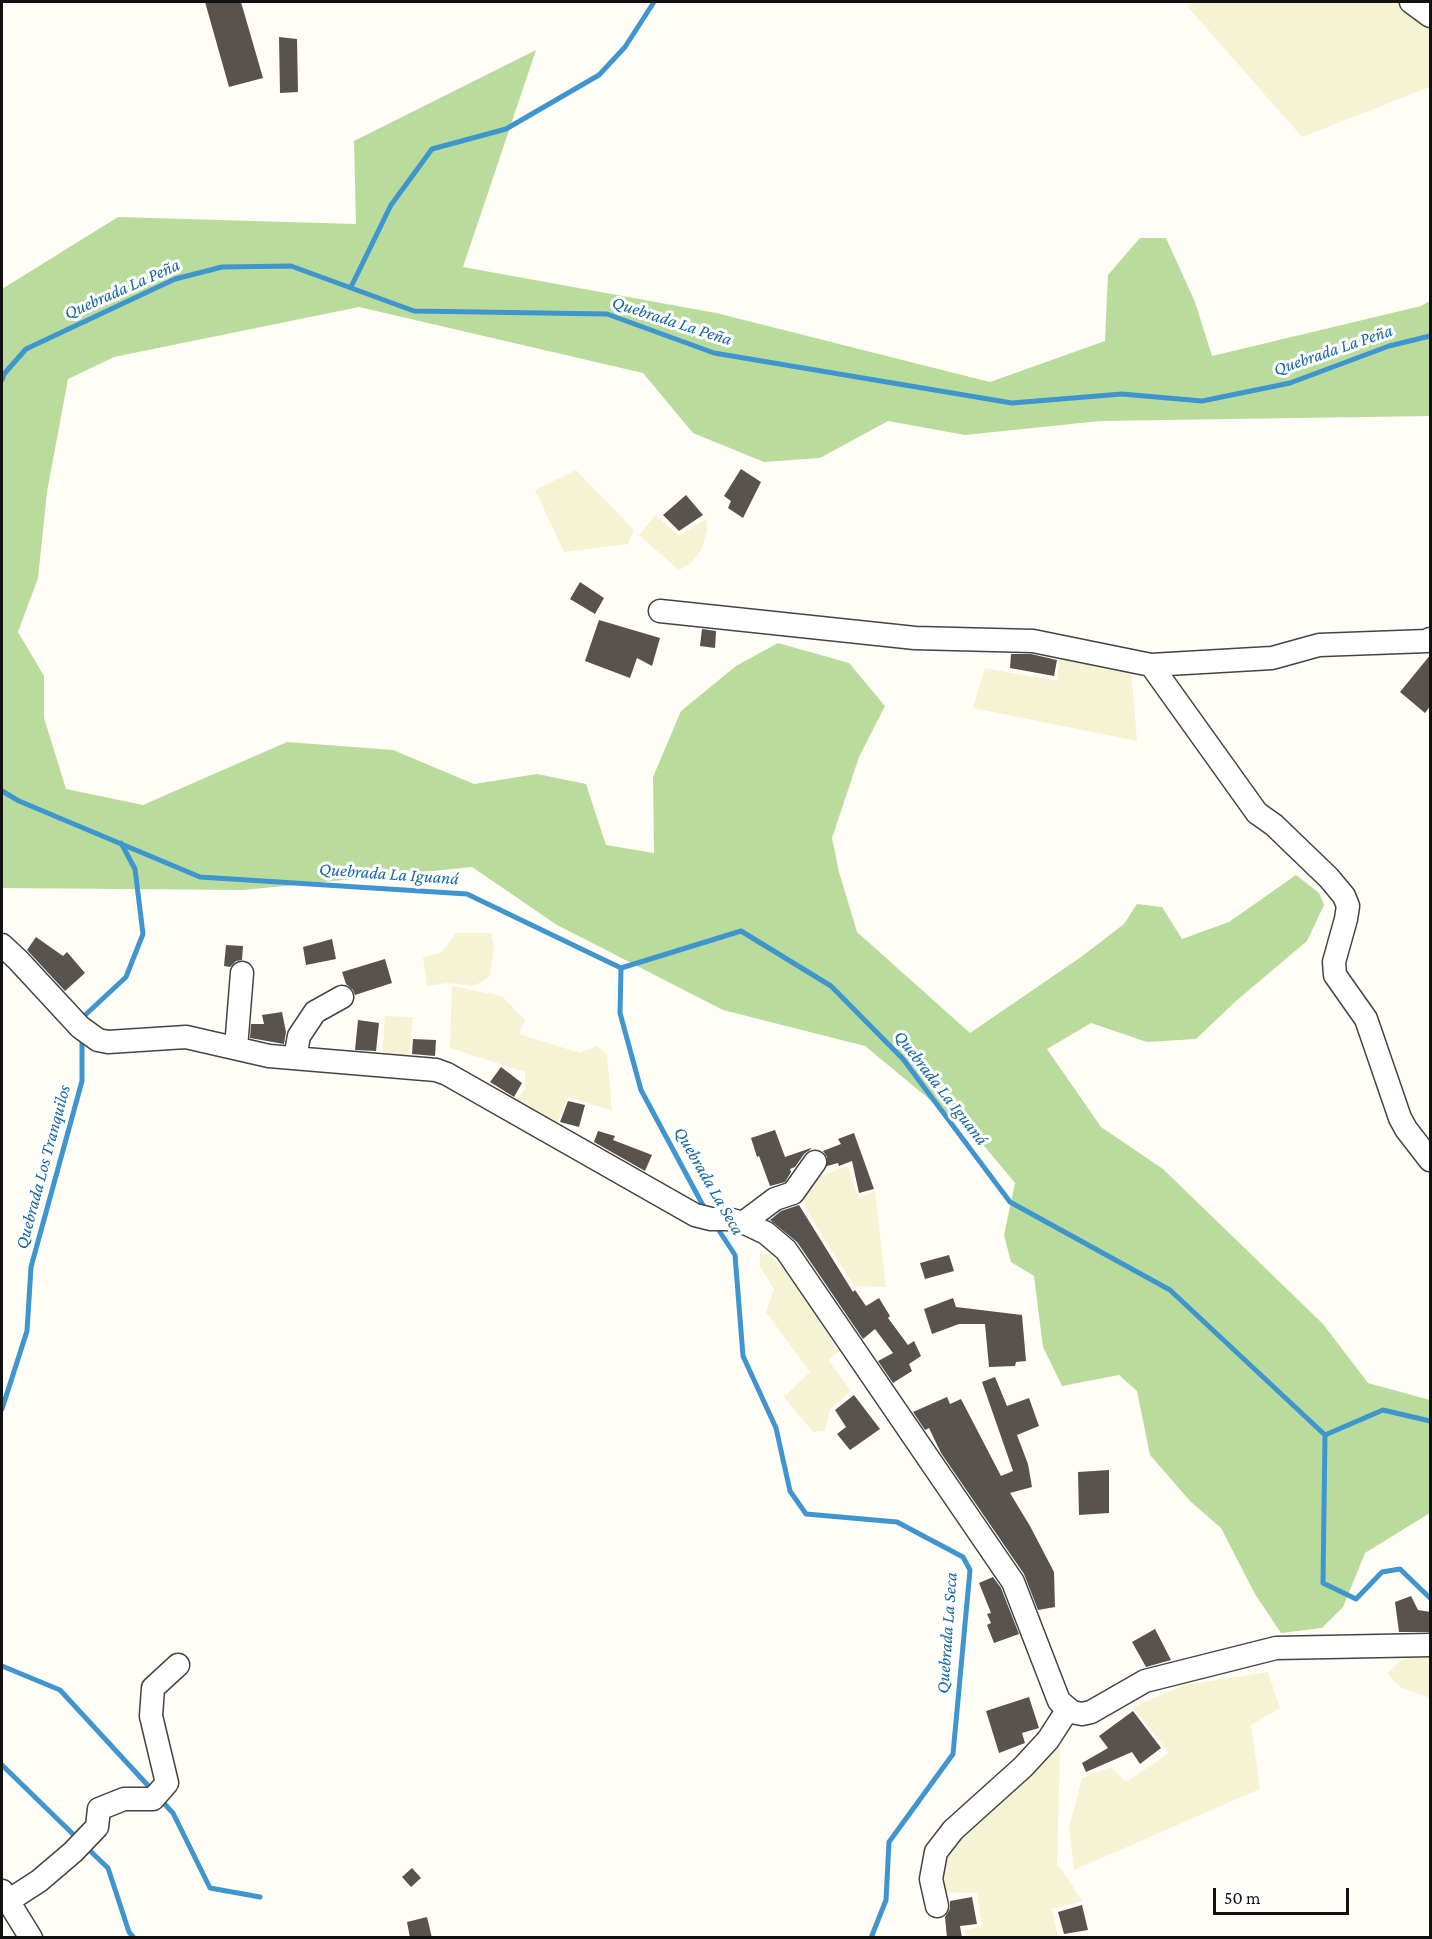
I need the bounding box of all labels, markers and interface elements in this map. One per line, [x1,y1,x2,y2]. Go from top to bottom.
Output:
water label: Quebrada La Peña [61,254,183,324]
water label: Quebrada La Peña [609,291,735,351]
water label: Quebrada La Peña [1271,320,1395,380]
water label: Quebrada La Iguaná [318,858,460,890]
water label: Quebrada La Iguaná [889,1026,993,1150]
water label: Quebrada Los Tranquilos [11,1083,75,1251]
water label: Quebrada La Seca [669,1123,749,1239]
water label: Quebrada La Seca [932,1572,962,1694]
scale bar [1216,1876,1352,1914]
text: 50 m [1224,1888,1261,1908]

